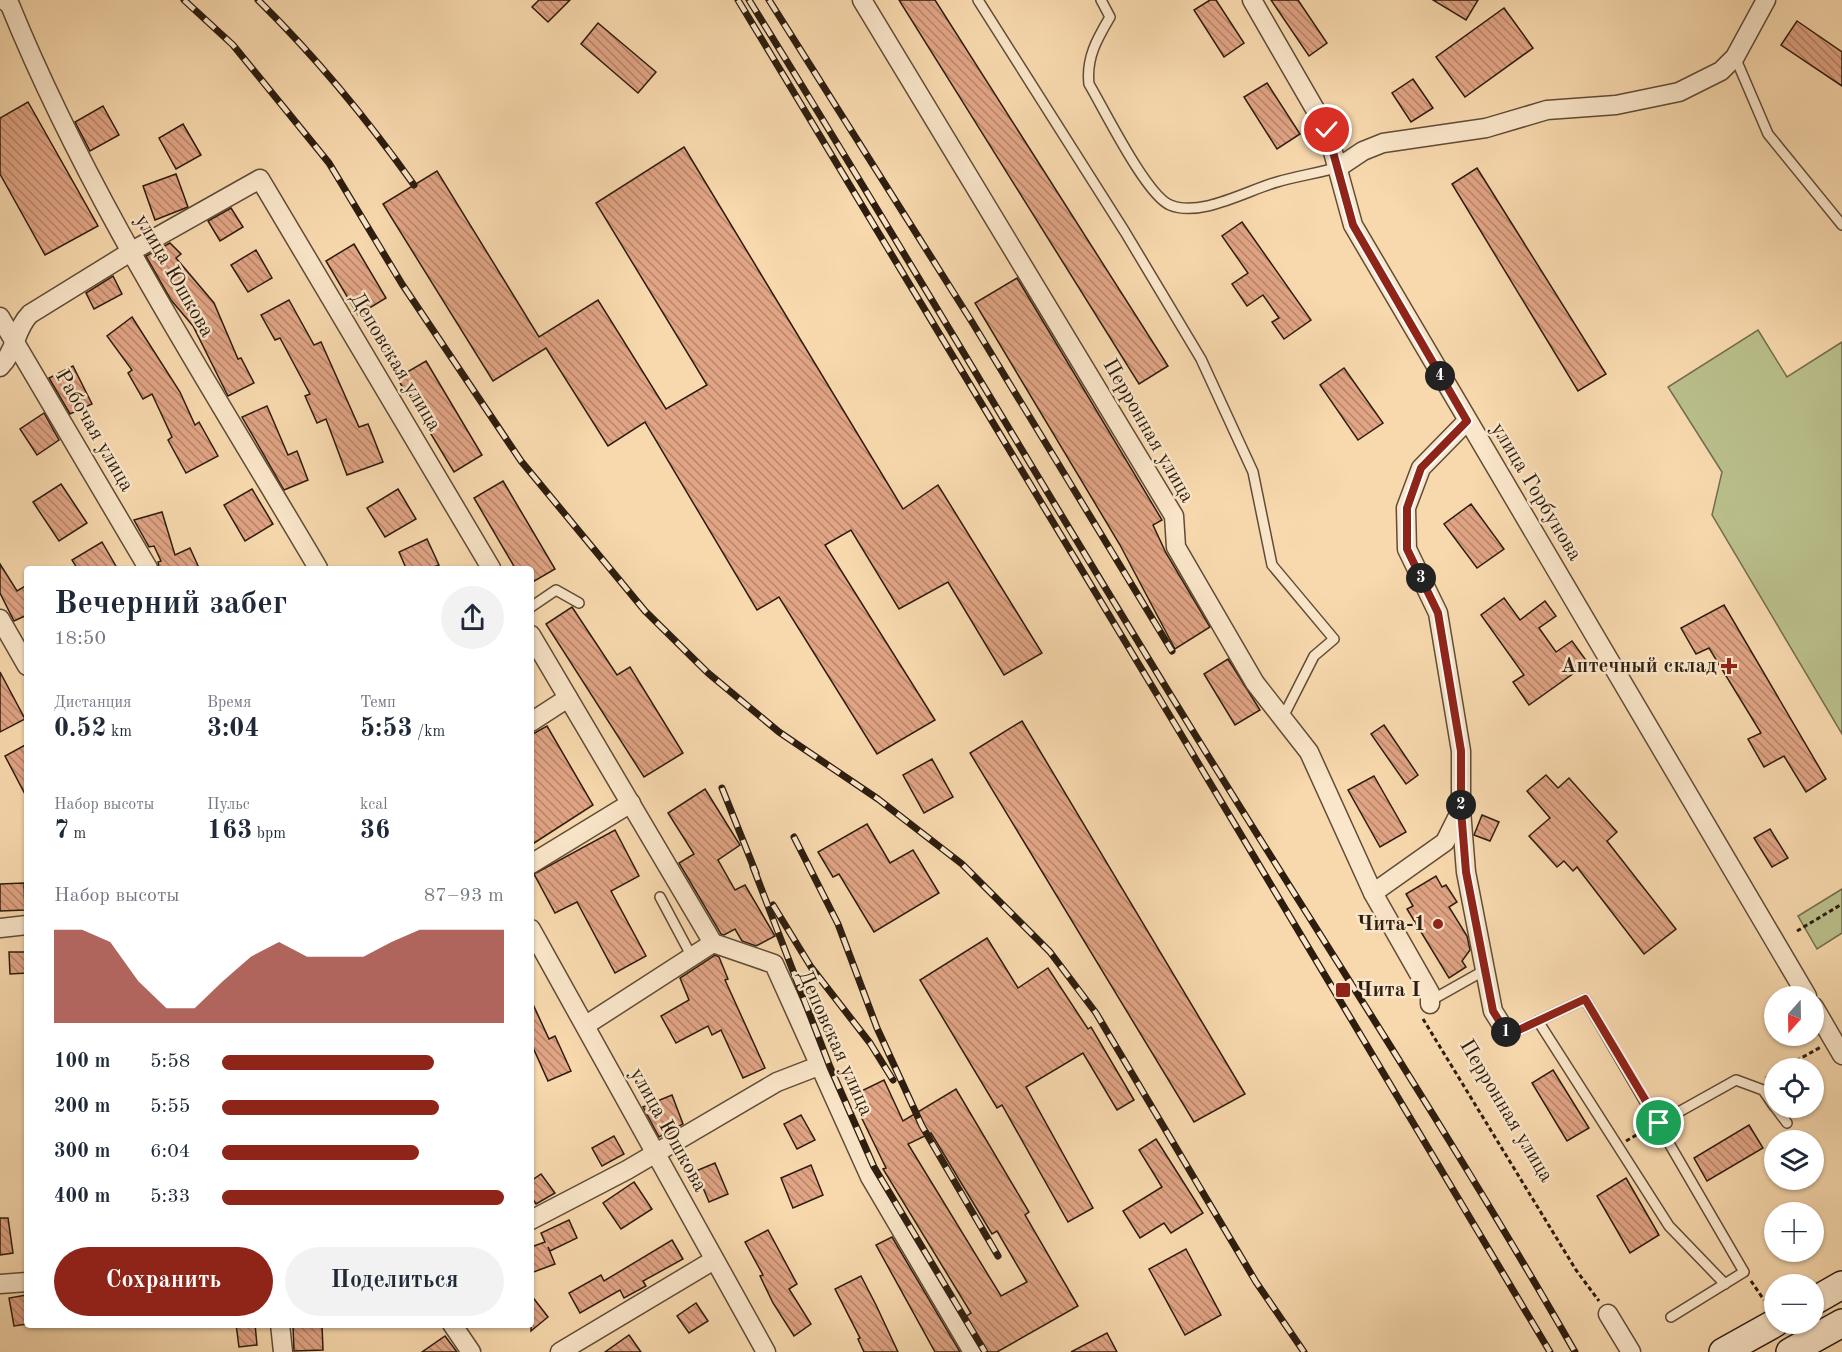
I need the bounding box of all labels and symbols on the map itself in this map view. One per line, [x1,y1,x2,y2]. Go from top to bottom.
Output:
pin [1301,104,1352,155]
street label: улица Юшкова [130,211,218,341]
street label: Деповская улица [345,289,445,435]
street label: Перронная улица [1098,355,1198,507]
pin: 4 [1425,361,1455,391]
street label: Рабочая улица [51,366,137,496]
street label: улица Горбунова [1487,419,1585,565]
pin: 3 [1406,563,1436,593]
place label: Аптечный склад [1561,656,1717,677]
marker: Аптечный склад [1722,659,1736,673]
pin: 2 [1446,790,1476,820]
place label: Чита-1 [1357,914,1426,935]
marker: Чита-1 [1431,917,1445,931]
street label: Деповская улица [793,967,877,1119]
place label: Чита I [1356,980,1420,1001]
marker: Чита I [1334,981,1352,999]
north arrow [1764,986,1824,1046]
pin: 1 [1491,1017,1521,1047]
street label: Перронная улица [1455,1036,1557,1186]
street label: улица Юшкова [625,1065,711,1195]
pin [1633,1097,1684,1148]

